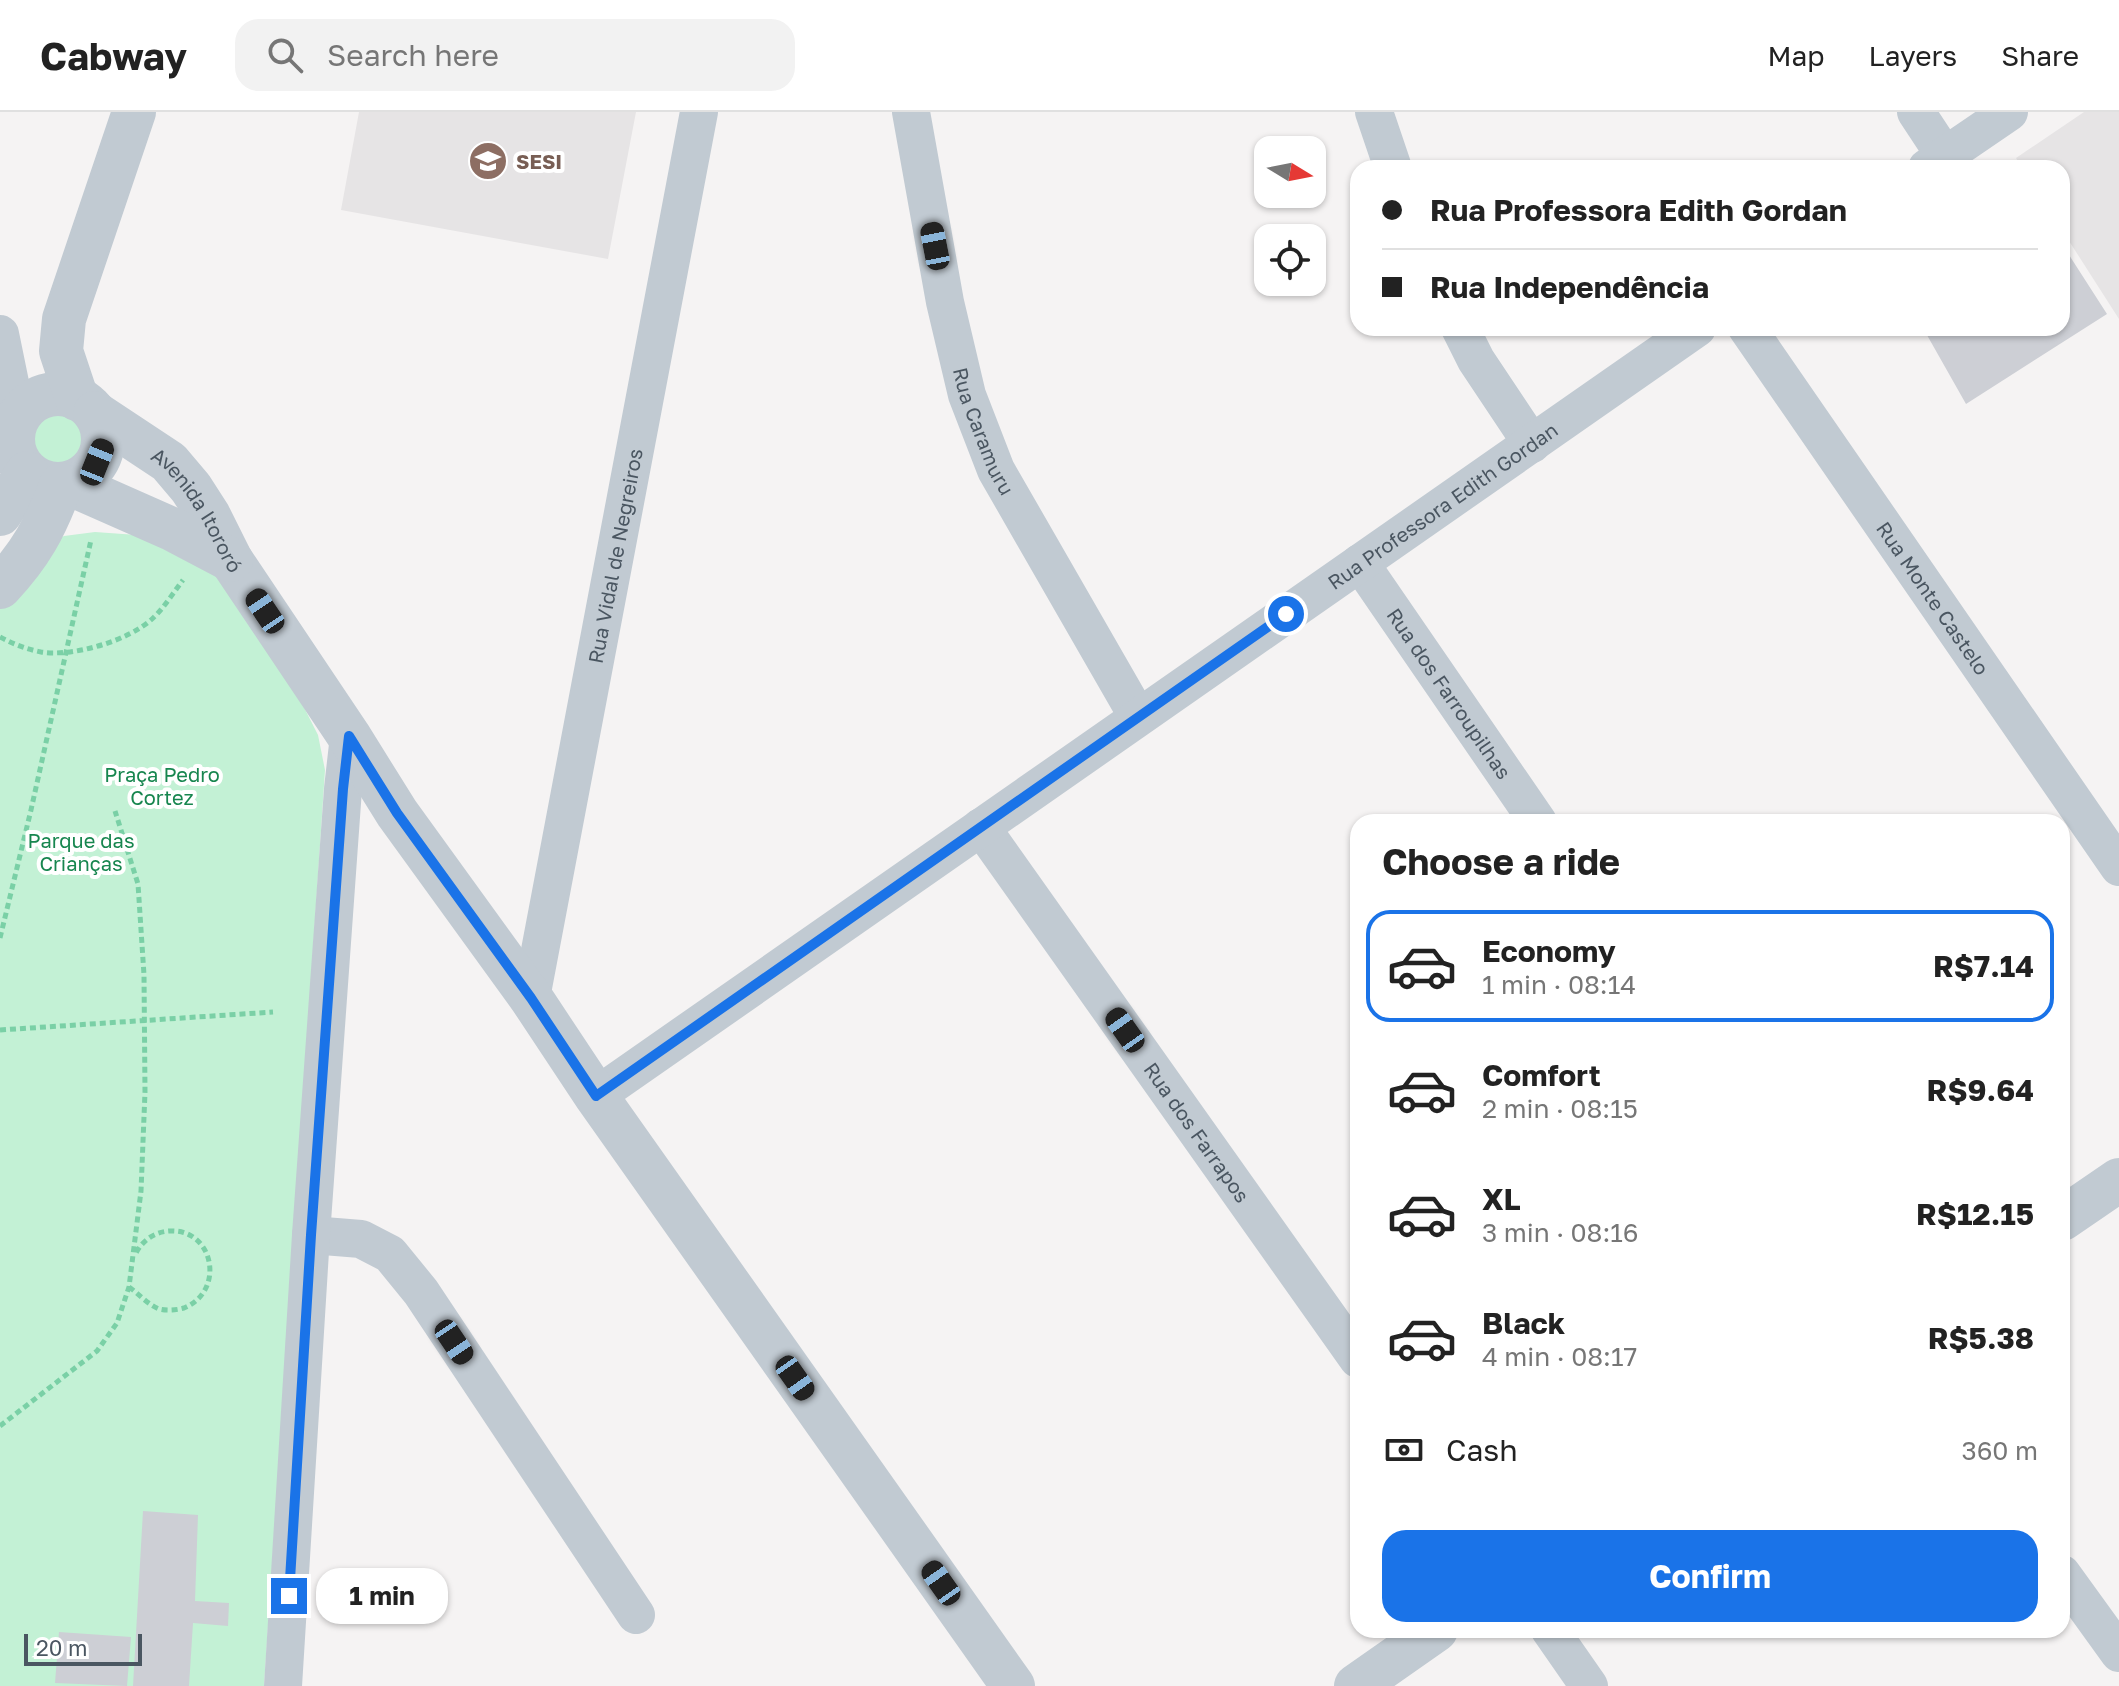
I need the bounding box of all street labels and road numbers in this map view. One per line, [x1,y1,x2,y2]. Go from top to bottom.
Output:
street label: Rua Caramuru [949,365,1020,499]
street label: Rua Professora Edith Gordan [1323,417,1562,594]
street label: Avenida Itororó [147,442,248,577]
street label: Rua Vidal de Negreiros [583,446,647,665]
street label: Rua Monte Castelo [1872,517,1995,679]
street label: Rua dos Farroupilhas [1382,603,1517,783]
street label: Rua dos Farrapos [1139,1057,1255,1207]

